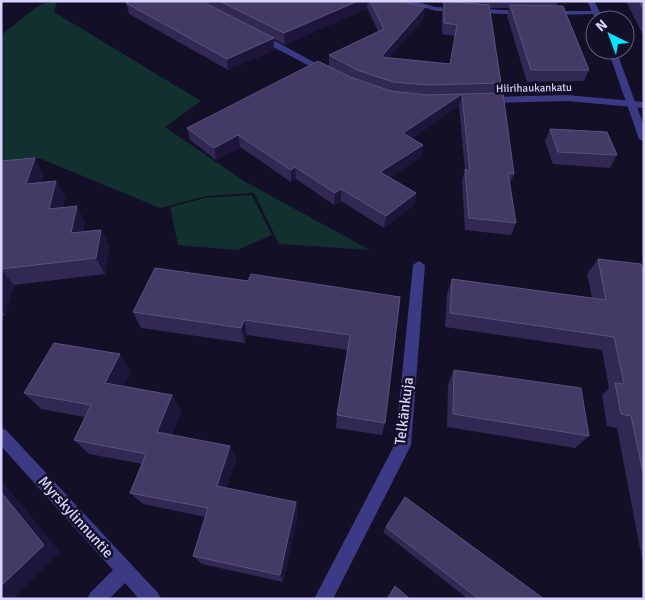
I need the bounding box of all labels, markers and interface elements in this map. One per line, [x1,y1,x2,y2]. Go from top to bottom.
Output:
north arrow [585,10,635,60]
text: N [592,16,611,35]
street label: Hiirihaukankatu [496,81,572,95]
street label: Telkänkuja [391,376,417,446]
street label: Myrskylinnuntie [35,472,117,562]

